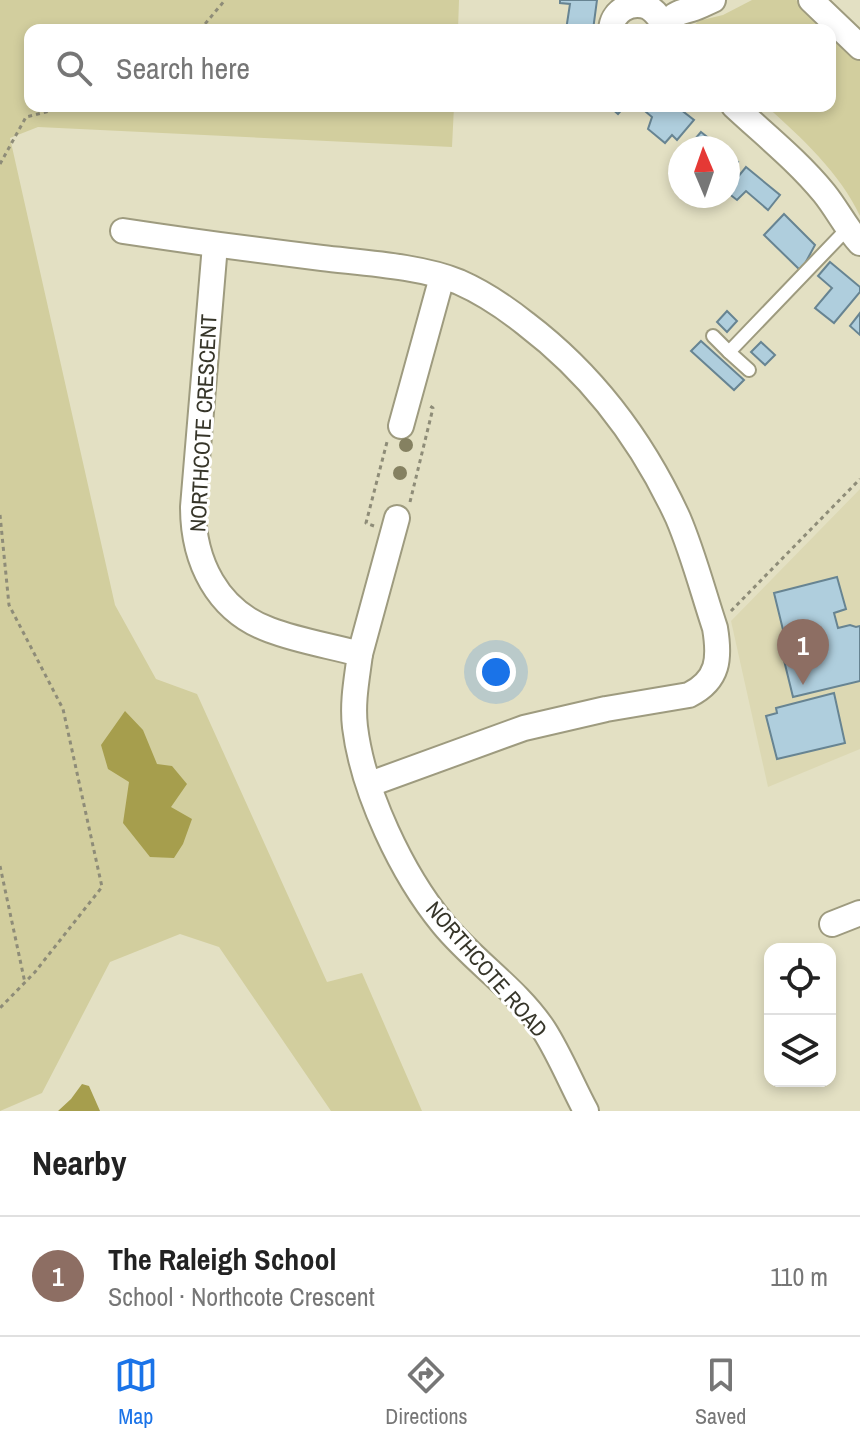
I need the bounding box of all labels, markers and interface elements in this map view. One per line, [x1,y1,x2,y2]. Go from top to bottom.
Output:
search box [24,24,836,112]
icon: search [52,46,96,90]
text: Search here [116,48,250,88]
north arrow [668,136,740,208]
street label: NORTHCOTE CRESCENT [182,313,224,533]
pin: 1 [777,619,829,685]
your location [476,652,516,692]
street label: NORTHCOTE ROAD [420,895,554,1043]
map controls [764,943,836,1087]
button: locate [764,943,836,1015]
button: layers [764,1015,836,1087]
text: Nearby [32,1140,127,1186]
text: The Raleigh School [108,1239,336,1279]
text: 1 [52,1259,64,1294]
text: 110 m [770,1259,828,1294]
text: School · Northcote Crescent [108,1279,375,1314]
tab: Map [114,1353,158,1431]
tab: Directions [385,1353,468,1431]
tab: Saved [695,1353,746,1431]

